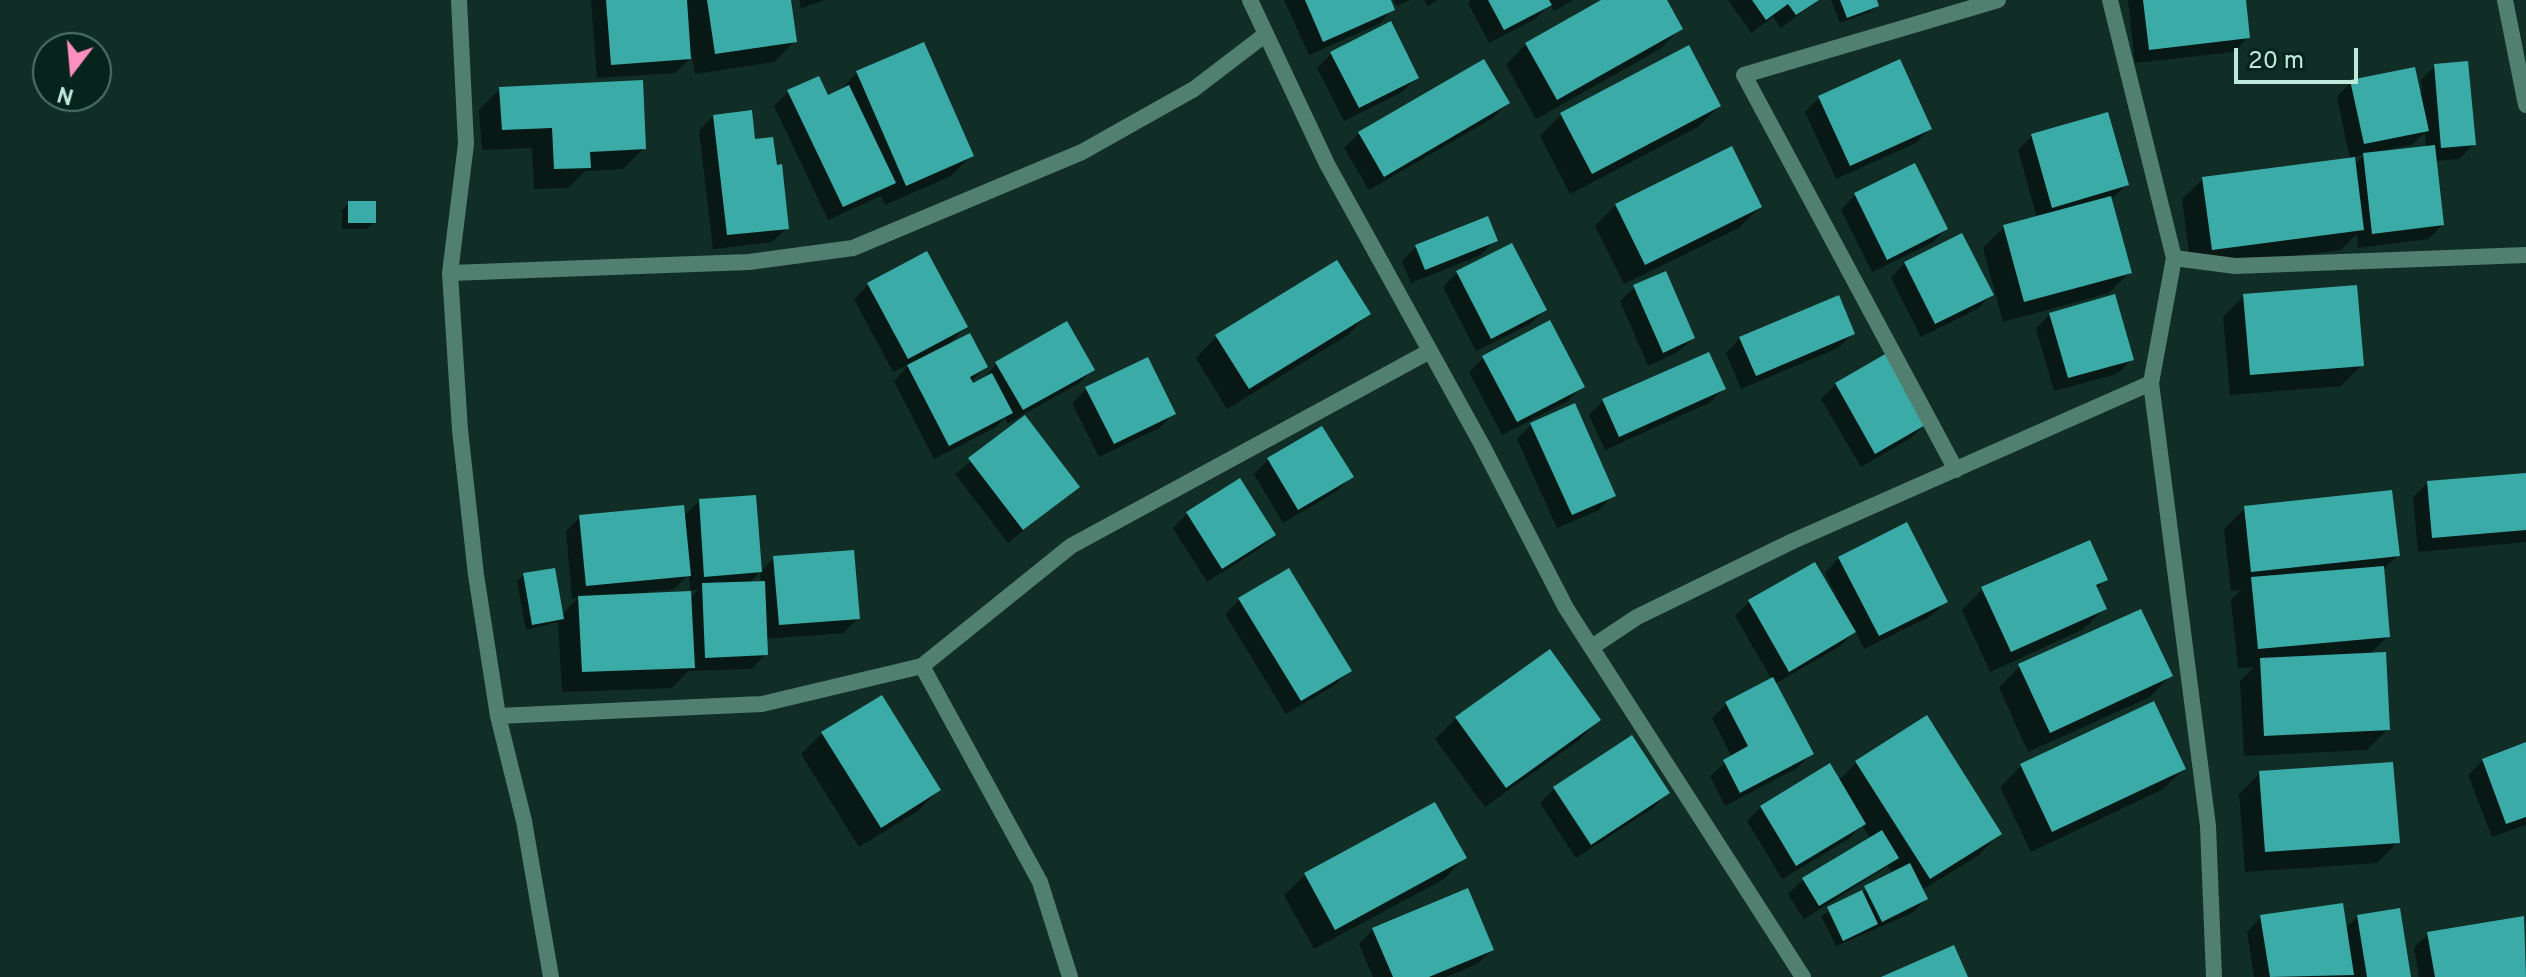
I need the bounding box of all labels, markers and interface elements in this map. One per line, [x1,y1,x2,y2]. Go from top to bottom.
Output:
north arrow [32,32,112,112]
scale bar [2238,32,2362,82]
text: 20 m [2248,47,2304,77]
text: N [54,78,77,109]

